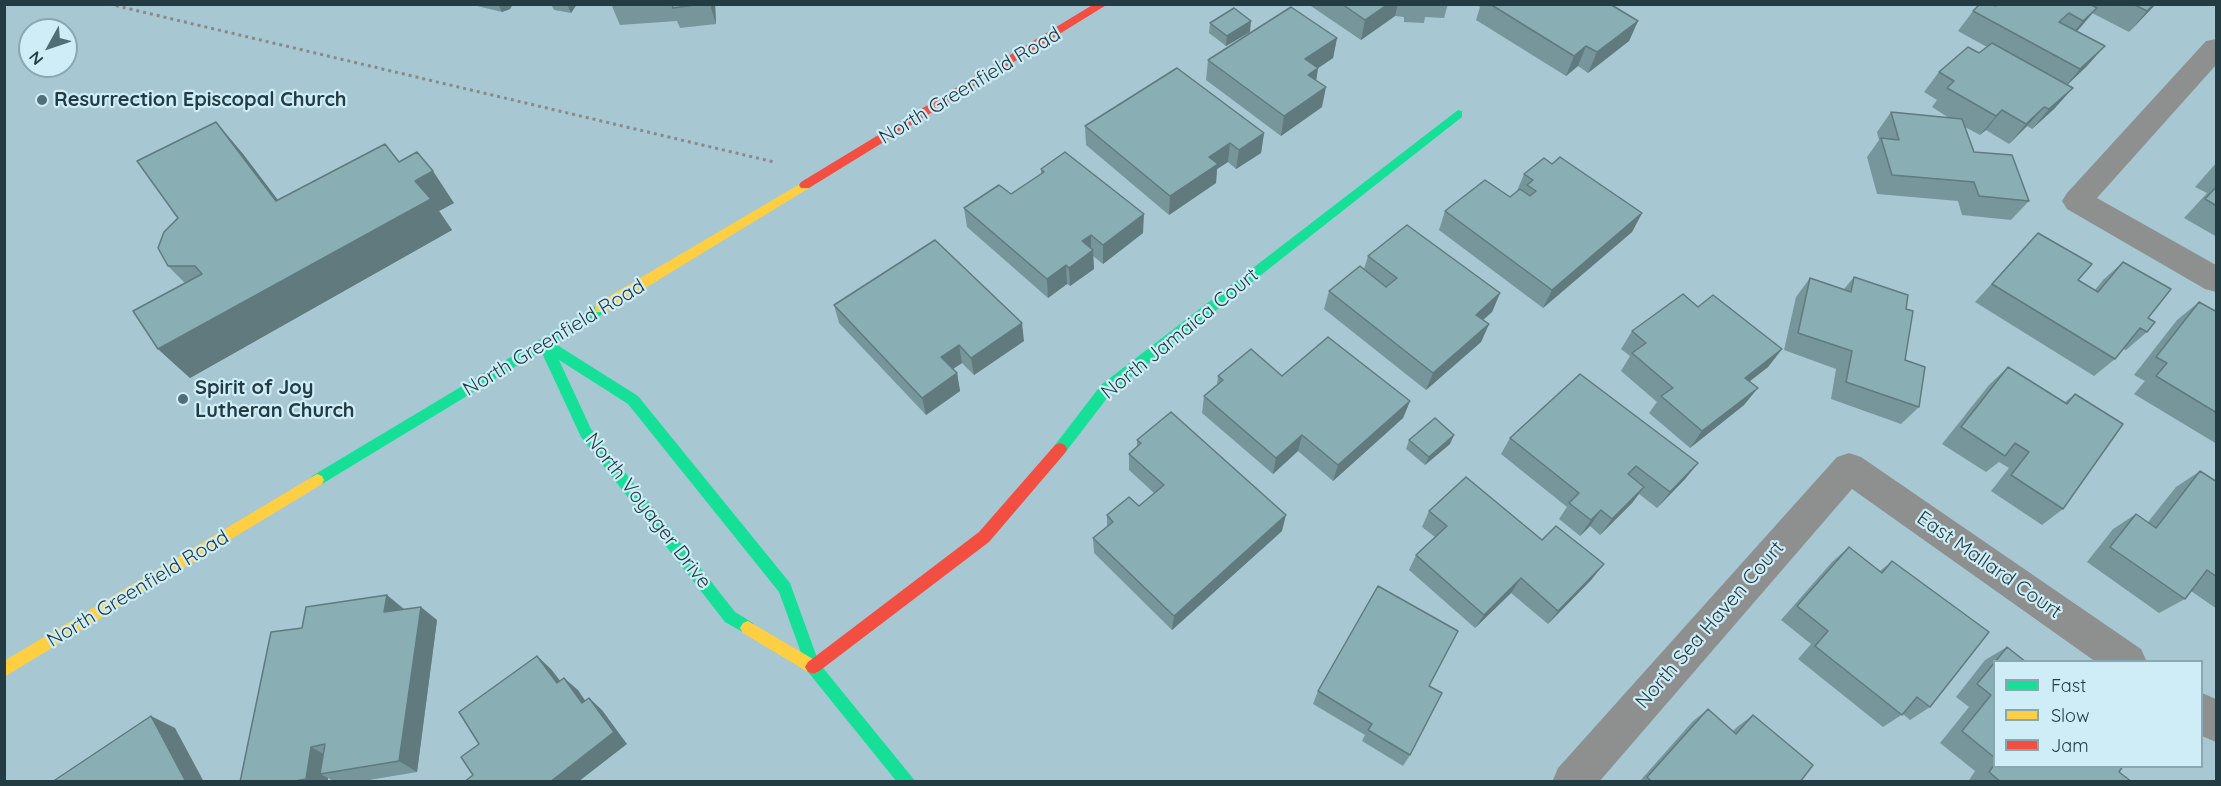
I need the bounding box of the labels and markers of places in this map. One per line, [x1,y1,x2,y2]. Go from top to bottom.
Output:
place label: Resurrection Episcopal Church [54,88,347,112]
marker: Resurrection Episcopal Church [35,93,49,107]
place label: Spirit of Joy Lutheran Church [195,376,355,423]
marker: Spirit of Joy Lutheran Church [176,392,190,406]

